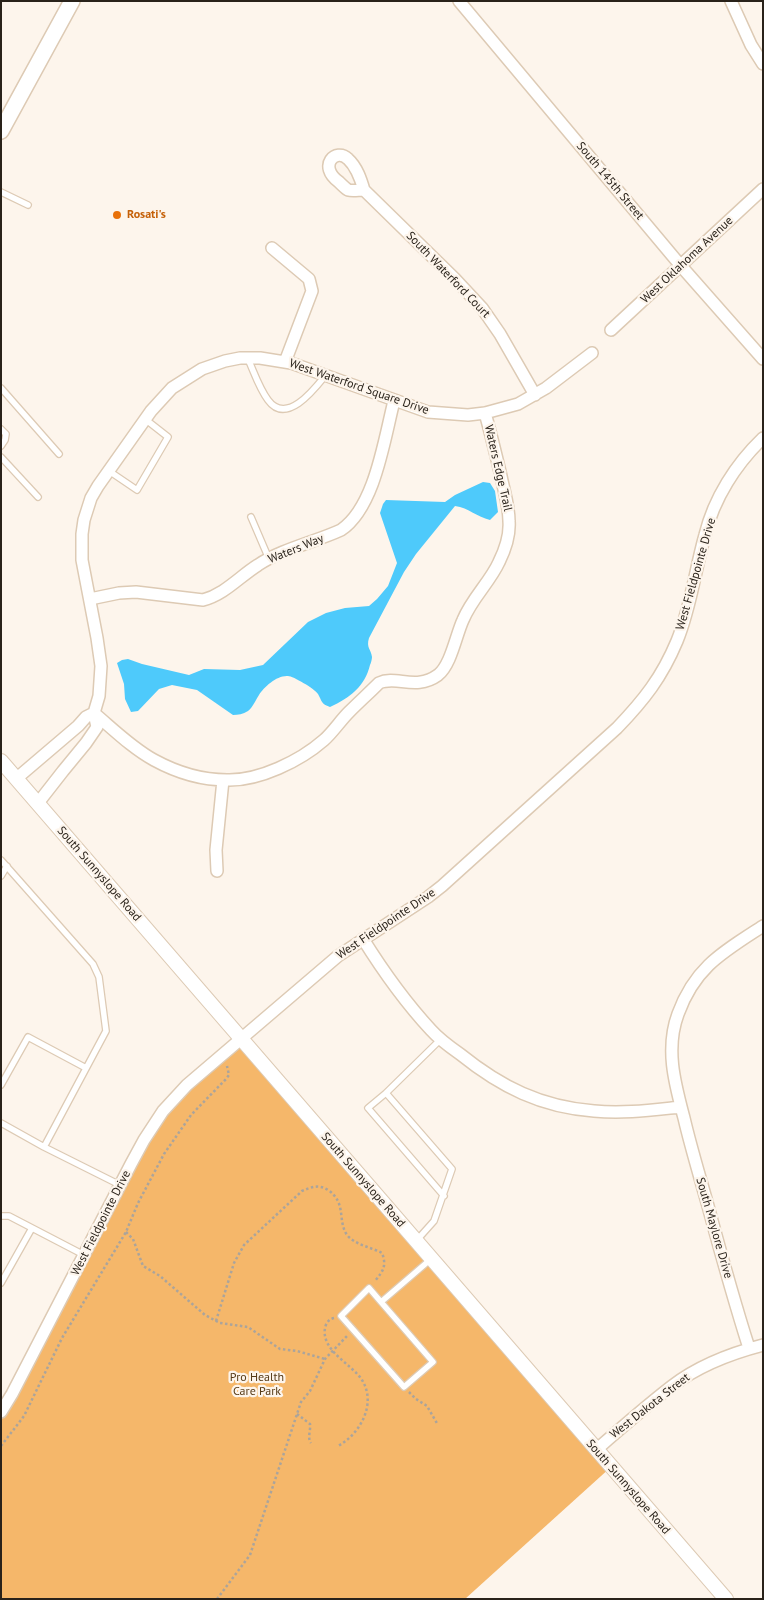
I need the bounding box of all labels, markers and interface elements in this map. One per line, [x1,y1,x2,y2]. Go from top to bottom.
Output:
street label: South 145th Street [573,139,647,223]
place label: Rosati's [127,208,166,222]
marker: Rosati's [111,209,123,221]
street label: West Oklahoma Avenue [638,214,736,306]
street label: South Waterford Court [403,229,493,321]
street label: West Waterford Square Drive [287,356,431,418]
street label: Waters Edge Trail [481,423,515,513]
street label: West Fieldpointe Drive [673,516,719,632]
street label: Waters Way [266,531,326,567]
street label: South Sunnyslope Road [54,824,144,924]
street label: West Fieldpointe Drive [334,886,438,962]
street label: South Sunnyslope Road [318,1130,408,1230]
street label: West Fieldpointe Drive [68,1168,134,1278]
street label: South Maylore Drive [693,1176,735,1280]
street label: West Dakota Street [607,1370,693,1442]
park label: Pro Health Care Park [230,1371,284,1399]
street label: South Sunnyslope Road [583,1437,673,1537]

